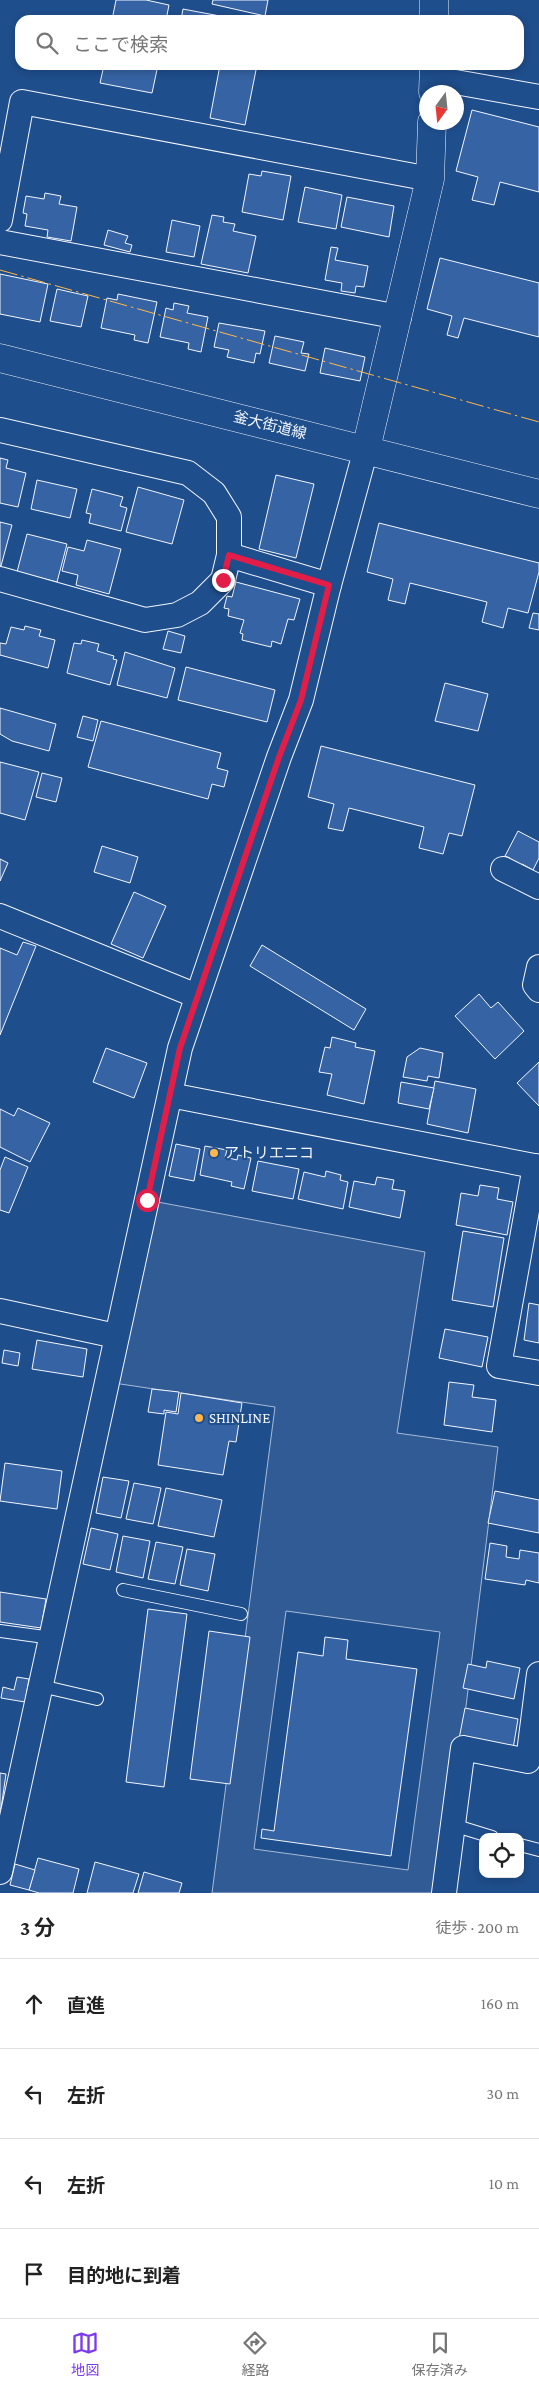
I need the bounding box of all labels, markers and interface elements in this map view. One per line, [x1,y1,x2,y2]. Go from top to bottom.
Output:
search box [15,15,524,70]
icon: search [33,29,61,57]
text: ここで検索 [73,34,168,55]
north arrow [419,85,464,130]
street label: 釜大街道線 [232,408,308,442]
route end [212,569,235,592]
place label: アトリエニコ [224,1145,314,1161]
marker: アトリエニコ [208,1147,220,1159]
route start [136,1189,159,1212]
place label: SHINLINE [209,1410,270,1426]
marker: SHINLINE [193,1412,205,1424]
map controls [479,1833,524,1878]
button: locate [479,1833,524,1878]
text: 3 分 [20,1916,55,1940]
text: 徒歩 · 200 m [436,1919,519,1936]
icon: ahead [20,1990,48,2018]
text: 直進 [67,1995,105,2016]
text: 160 m [481,1995,519,2012]
icon: left [20,2080,48,2108]
text: 左折 [67,2085,105,2106]
text: 30 m [487,2085,519,2102]
icon: left [20,2170,48,2198]
text: 左折 [67,2175,105,2196]
text: 10 m [489,2175,519,2192]
icon: arrive [20,2260,48,2288]
text: 目的地に到着 [67,2265,181,2286]
tab: 地図 [71,2329,99,2379]
tab: 経路 [241,2329,269,2379]
tab: 保存済み [412,2329,468,2379]

